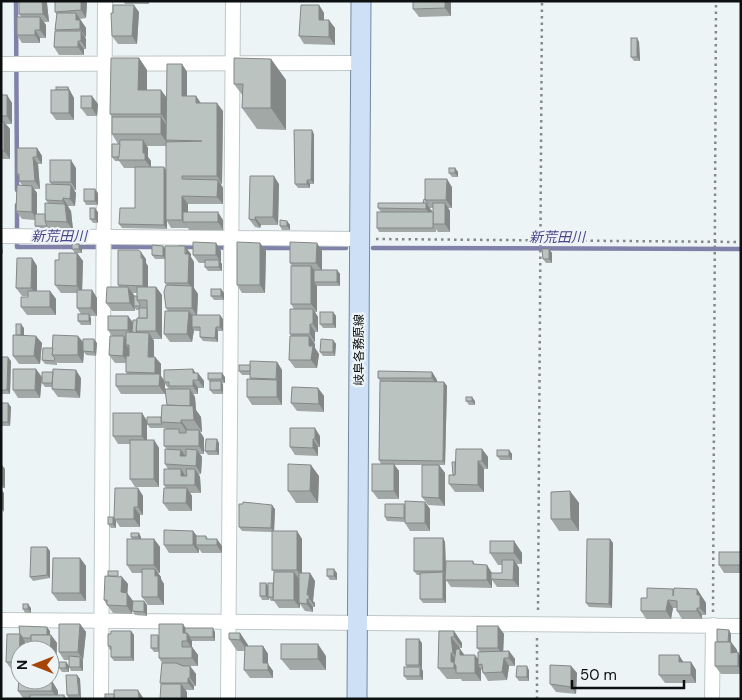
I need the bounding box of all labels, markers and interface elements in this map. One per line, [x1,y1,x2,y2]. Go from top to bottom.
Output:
water label: 新荒田川 [31,227,89,245]
water label: 新荒田川 [529,228,587,246]
street label: 岐阜各務原線 [351,314,367,386]
north arrow [10,640,60,690]
scale bar [572,658,684,690]
text: N [13,660,31,670]
text: 50 m [580,665,617,685]

